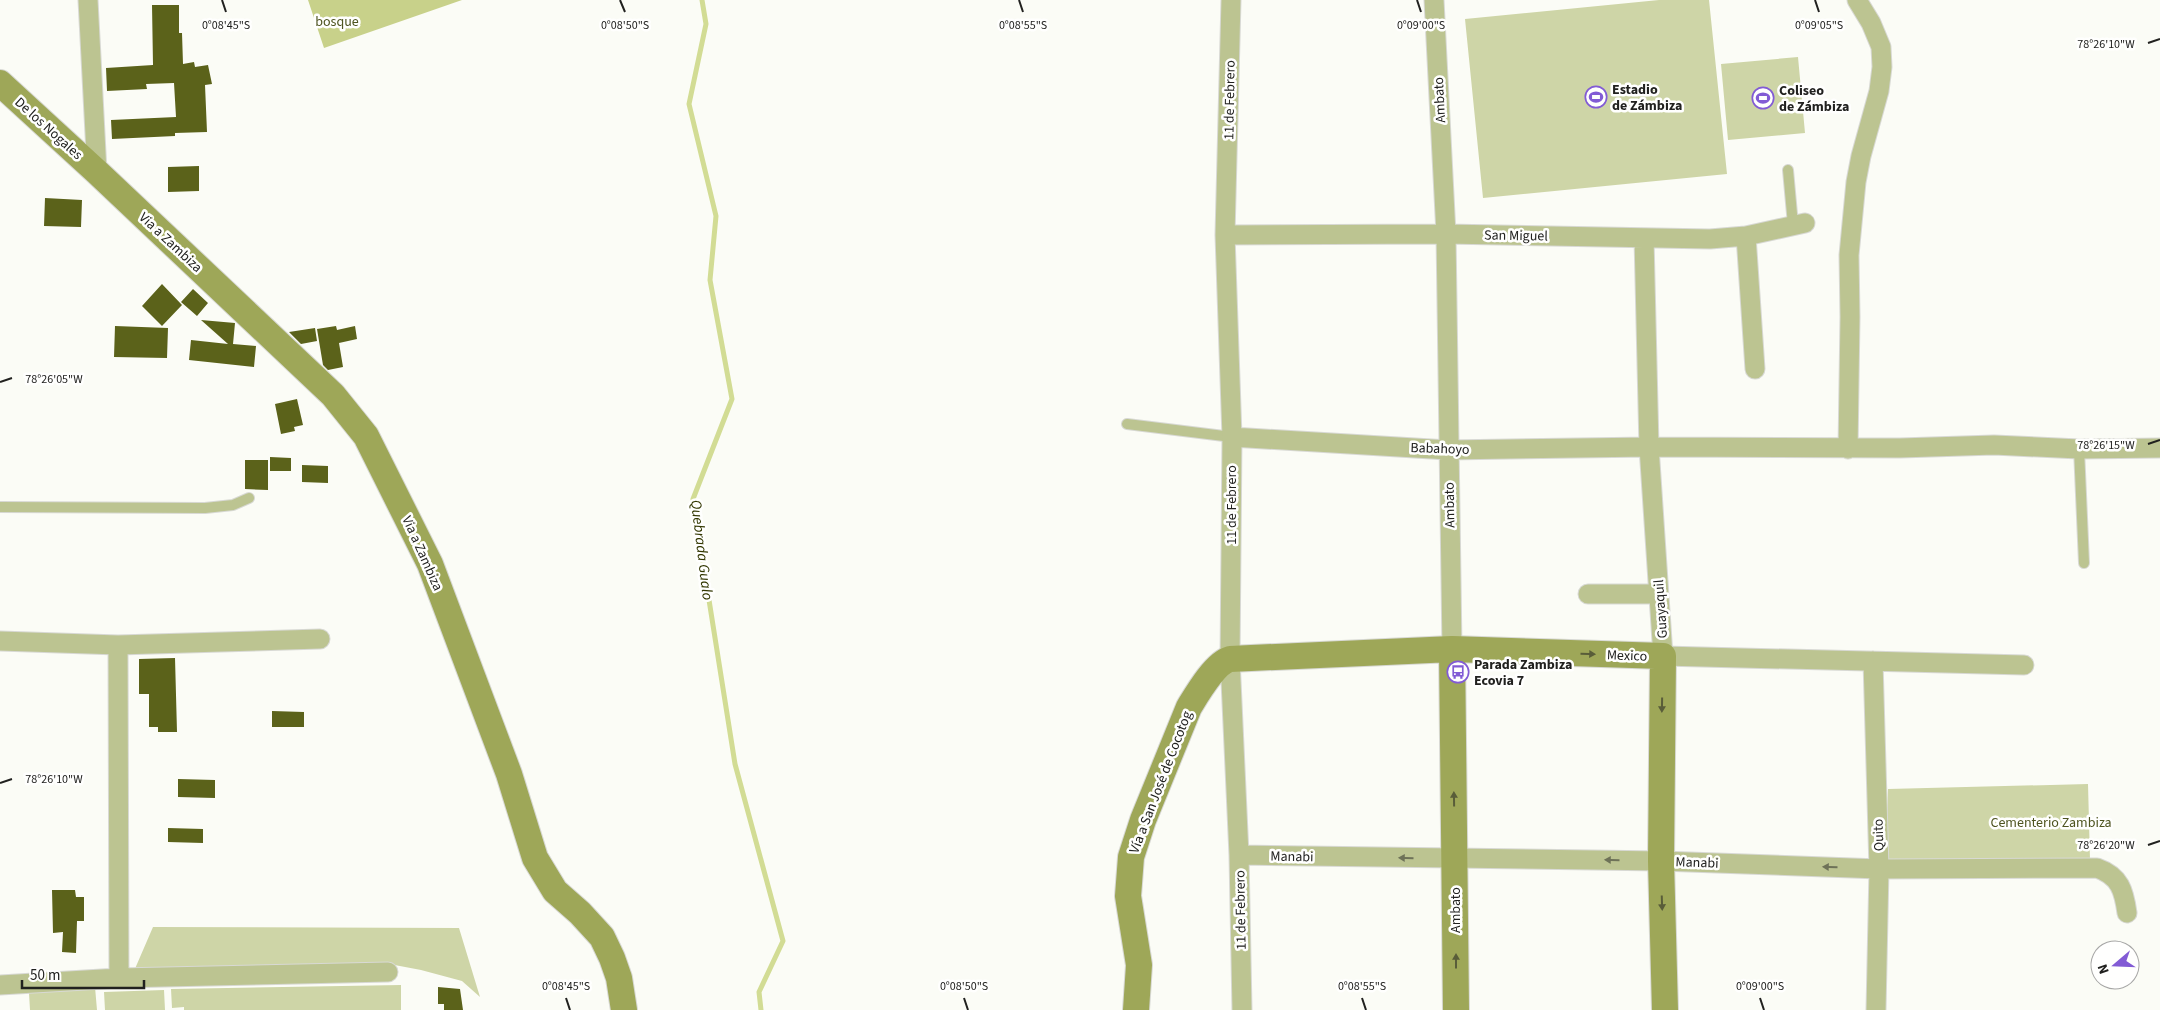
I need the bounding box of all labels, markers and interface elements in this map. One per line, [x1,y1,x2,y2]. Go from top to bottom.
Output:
park label: bosque [315,12,359,32]
text: 0°08'45"S [202,17,250,34]
text: 0°08'50"S [601,17,649,34]
text: 0°08'55"S [999,17,1047,34]
text: 0°09'00"S [1397,17,1445,34]
text: 0°09'05"S [1795,17,1843,34]
text: 78°26'10"W [2077,36,2135,53]
street label: 11 de Febrero [1219,60,1241,140]
street label: Ambato [1429,77,1451,123]
place label: Estadio de Zámbiza [1612,80,1682,116]
place label: Coliseo de Zámbiza [1779,81,1849,117]
sports icon: Estadio de Zámbiza [1584,85,1608,109]
sports icon: Coliseo de Zámbiza [1751,86,1775,110]
street label: De los Nogales [10,93,87,165]
street label: Via a Zambiza [134,208,206,277]
street label: San Miguel [1484,225,1548,247]
text: 78°26'05"W [25,371,83,388]
text: 78°26'15"W [2077,437,2135,454]
street label: Babahoyo [1410,438,1470,460]
street label: 11 de Febrero [1222,465,1242,545]
street label: Ambato [1440,482,1460,528]
water label: Quebrada Gualo [685,499,718,602]
street label: Via a Zambiza [397,513,448,594]
street label: Guayaquil [1649,578,1673,639]
street label: Mexico [1606,645,1647,667]
one-way arrow [1580,650,1596,658]
place label: Parada Zambiza Ecovia 7 [1474,655,1572,691]
bus stop icon: Parada Zambiza Ecovia 7 [1446,660,1470,684]
one-way arrow [1658,697,1666,713]
street label: Vía a San José de Cocotog [1125,708,1197,856]
text: 78°26'10"W [25,771,83,788]
one-way arrow [1450,791,1458,807]
park label: Cementerio Zambiza [1990,813,2112,833]
street label: Quito [1868,818,1890,852]
text: 78°26'20"W [2077,837,2135,854]
street label: Manabi [1270,847,1314,867]
street label: Manabi [1675,852,1719,874]
one-way arrow [1398,854,1414,862]
one-way arrow [1604,856,1620,864]
one-way arrow [1822,863,1838,871]
street label: 11 de Febrero [1230,870,1252,950]
street label: Ambato [1446,887,1466,933]
one-way arrow [1658,895,1666,911]
north arrow [2090,940,2140,990]
one-way arrow [1451,953,1459,969]
scale bar [22,958,145,990]
text: N [2093,961,2115,977]
text: 50 m [30,965,60,986]
text: 0°08'45"S [542,978,590,995]
text: 0°08'50"S [940,978,988,995]
text: 0°08'55"S [1338,978,1386,995]
text: 0°09'00"S [1736,978,1784,995]

